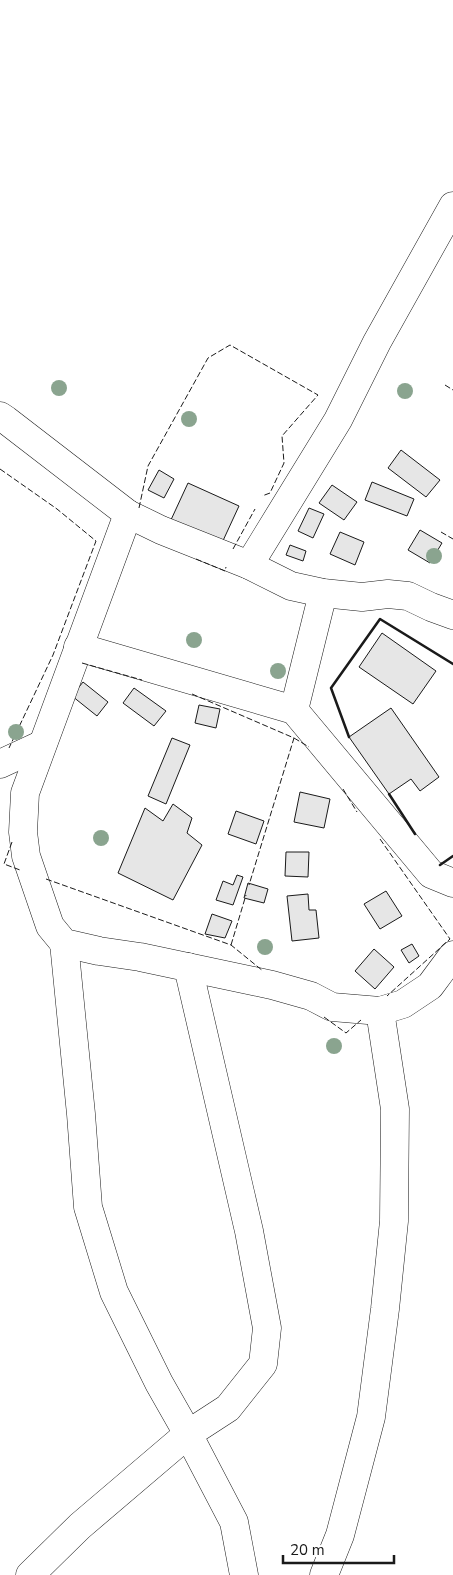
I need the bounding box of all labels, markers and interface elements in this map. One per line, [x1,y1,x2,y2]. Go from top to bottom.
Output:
scale bar [283,1532,394,1564]
text: 20 m [290,1540,325,1560]

